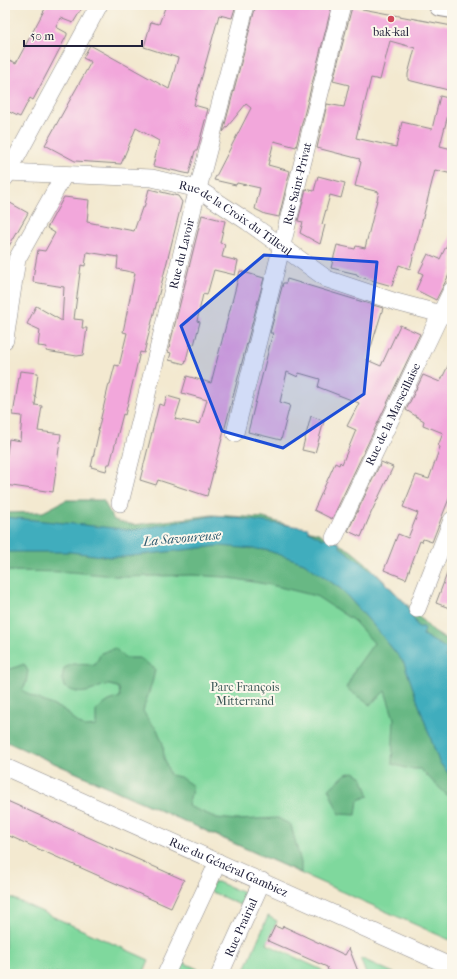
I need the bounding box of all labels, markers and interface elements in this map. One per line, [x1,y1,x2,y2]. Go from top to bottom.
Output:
marker: bak-kal [386,14,396,24]
scale bar [24,22,142,48]
place label: bak-kal [372,25,410,39]
text: 50 m [30,29,54,43]
street label: Rue Saint-Privat [280,140,315,227]
street label: Rue de la Croix du Tilleul [178,178,295,259]
street label: Rue du Lavoir [166,216,197,291]
street label: Rue de la Marseillaise [362,361,423,468]
water label: La Savoureuse [141,527,222,549]
park label: Parc François Mitterrand [211,680,280,708]
street label: Rue du Général Gambiez [167,834,291,900]
street label: Rue Prairial [222,895,261,959]

